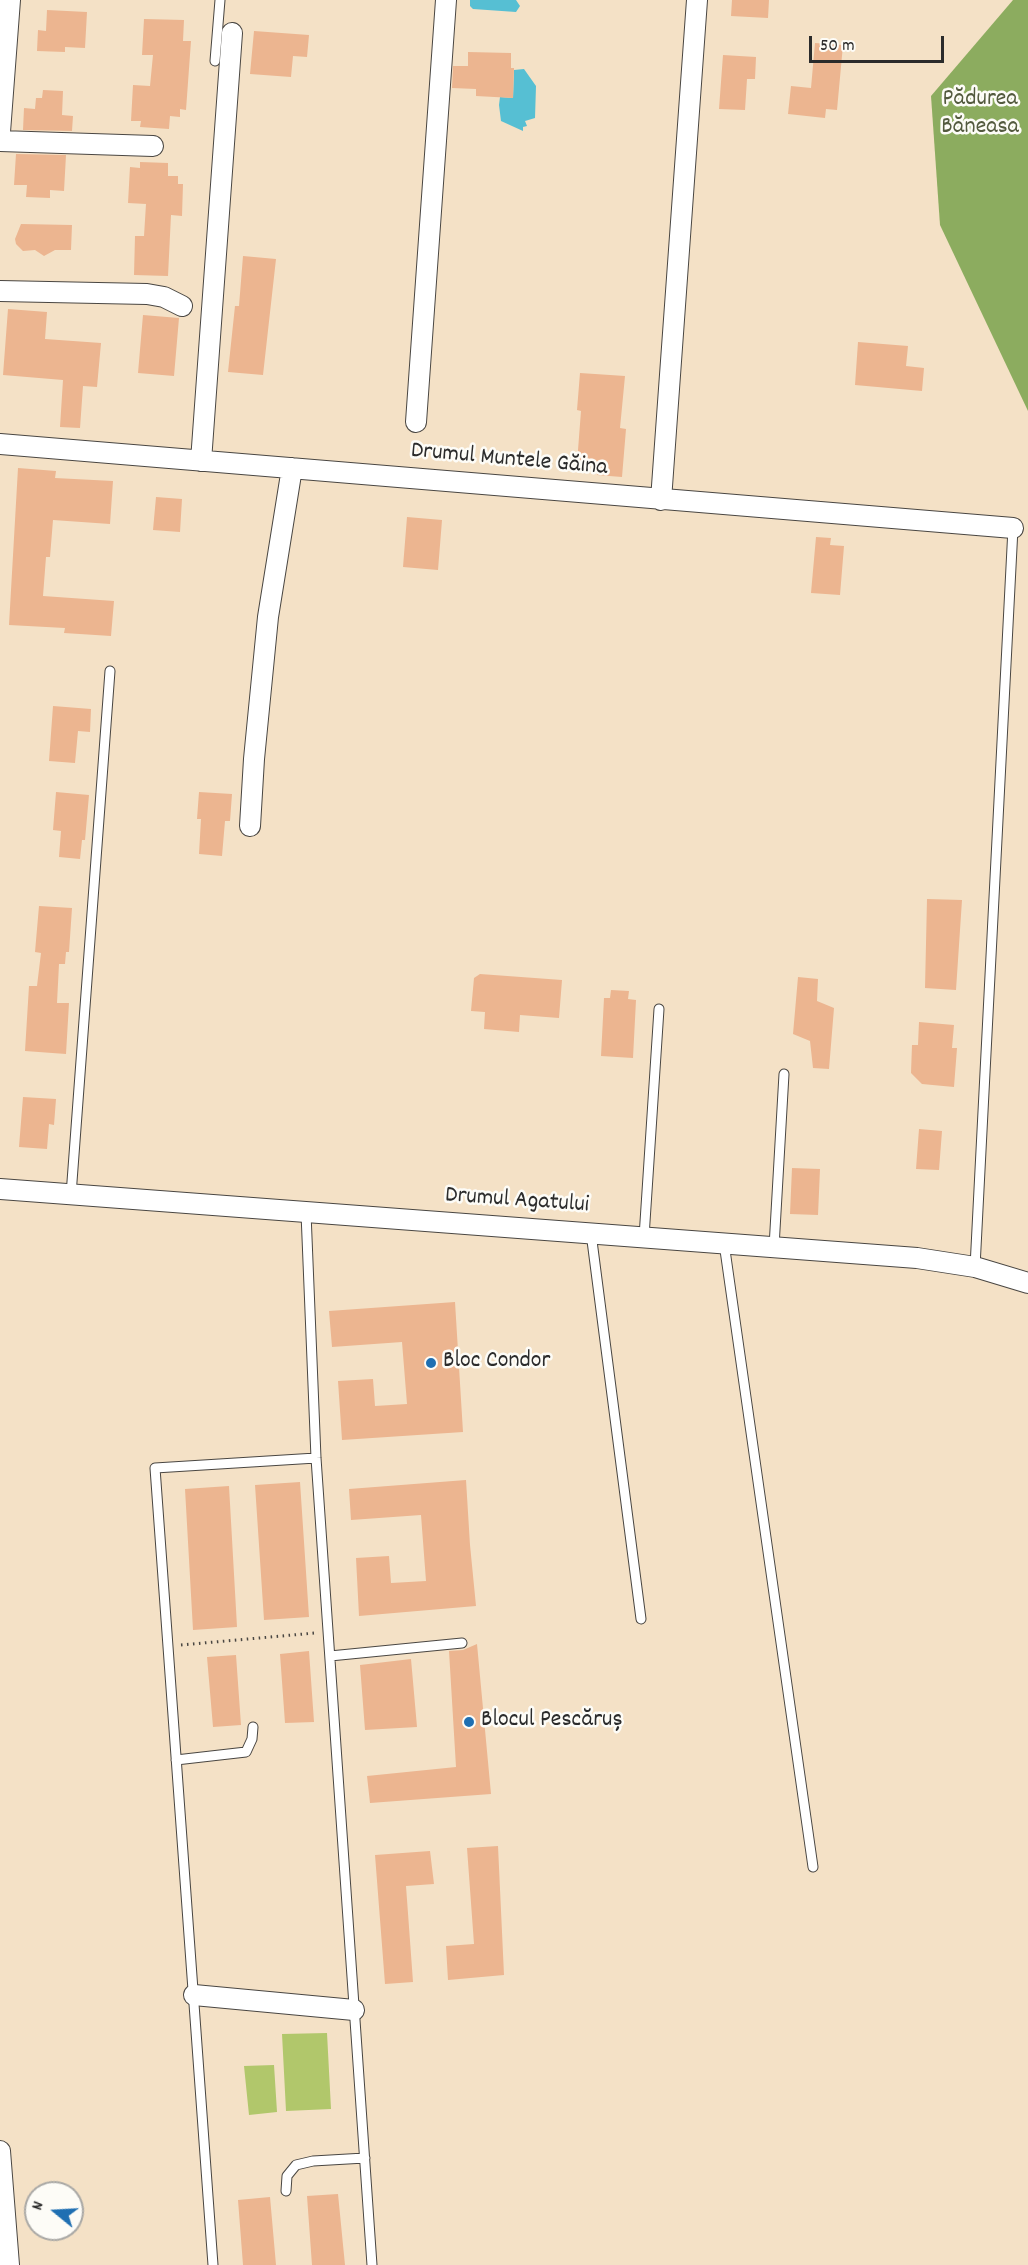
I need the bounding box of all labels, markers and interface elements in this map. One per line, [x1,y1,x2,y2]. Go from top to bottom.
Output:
scale bar [812,24,947,62]
text: 50 m [820,34,855,59]
park label: Pădurea Băneasa [941,87,1019,143]
street label: Drumul Muntele Găina [410,438,608,484]
street label: Drumul Agatului [444,1183,590,1221]
place label: Bloc Condor [443,1349,550,1377]
marker: Bloc Condor [424,1356,438,1370]
place label: Blocul Pescăruș [481,1708,623,1736]
marker: Blocul Pescăruș [462,1715,476,1729]
north arrow [24,2181,84,2241]
text: N [26,2199,50,2213]

